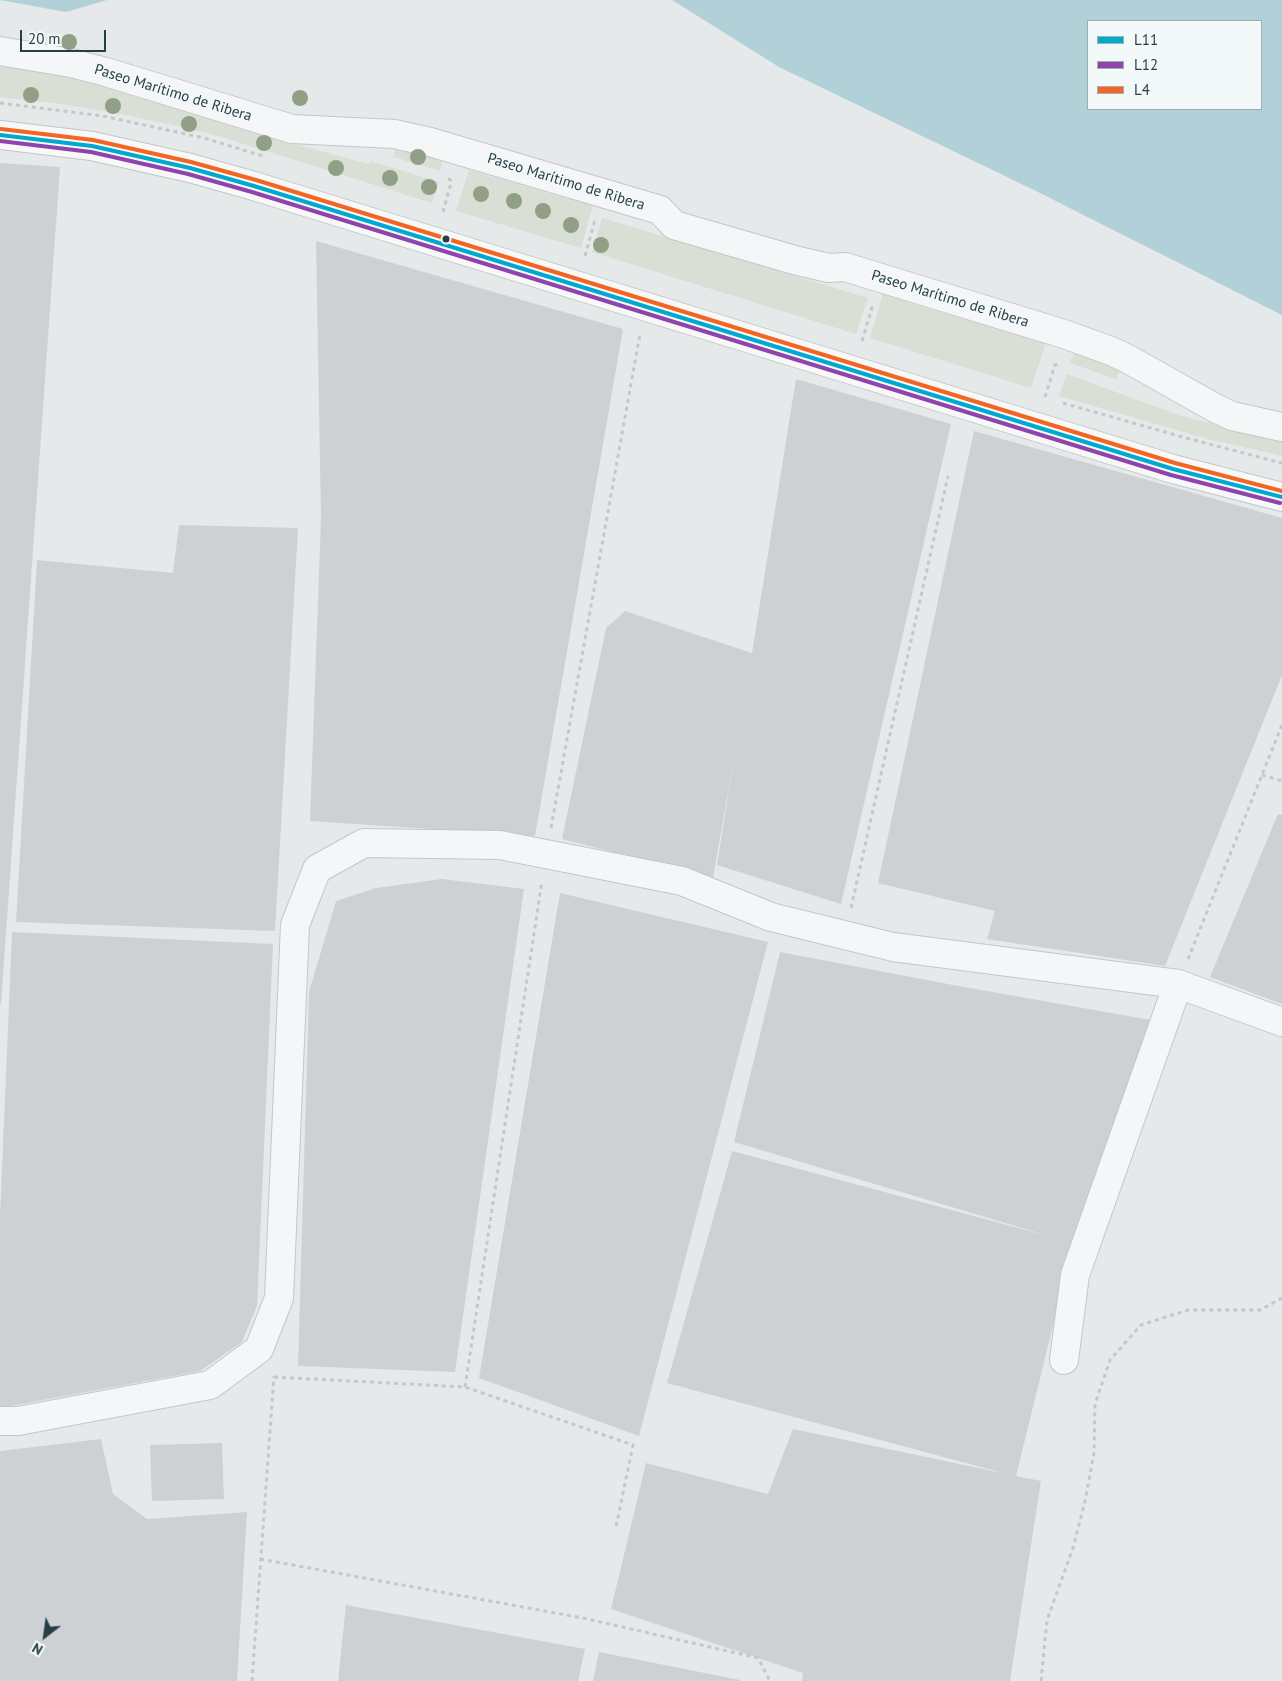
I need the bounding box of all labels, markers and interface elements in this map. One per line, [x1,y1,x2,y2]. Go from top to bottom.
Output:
scale bar [22,20,109,52]
legend [1087,20,1262,110]
text: 20 m [28,29,61,48]
text: L11 [1134,30,1158,49]
text: L12 [1134,55,1158,74]
street label: Paseo Marítimo de Ribera [92,60,254,126]
text: L4 [1134,80,1150,99]
street label: Paseo Marítimo de Ribera [485,149,647,215]
unlabelled marker [441,234,451,244]
street label: Paseo Marítimo de Ribera [869,266,1031,332]
north arrow [20,1611,70,1661]
text: N [29,1639,46,1659]

